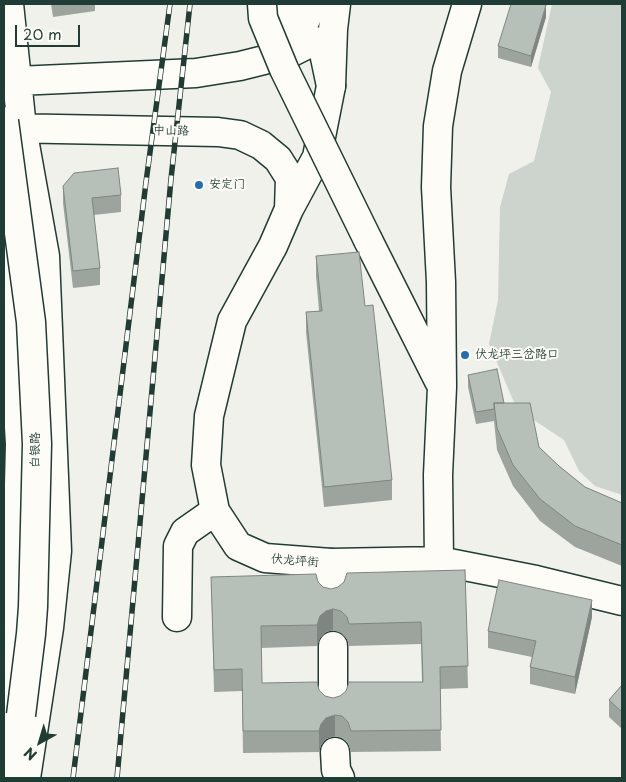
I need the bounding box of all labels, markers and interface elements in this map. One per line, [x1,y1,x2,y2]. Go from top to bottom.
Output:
scale bar [18,15,82,47]
text: 20 m [23,22,62,45]
street label: 中山路 [153,123,189,139]
place label: 安定门 [209,178,245,192]
marker: 安定门 [193,179,205,191]
place label: 伏龙坪三岔路口 [475,348,559,362]
marker: 伏龙坪三岔路口 [459,349,471,361]
street label: 白银路 [29,432,43,468]
street label: 伏龙坪街 [271,552,319,570]
north arrow [15,717,65,767]
text: N [19,742,41,766]

